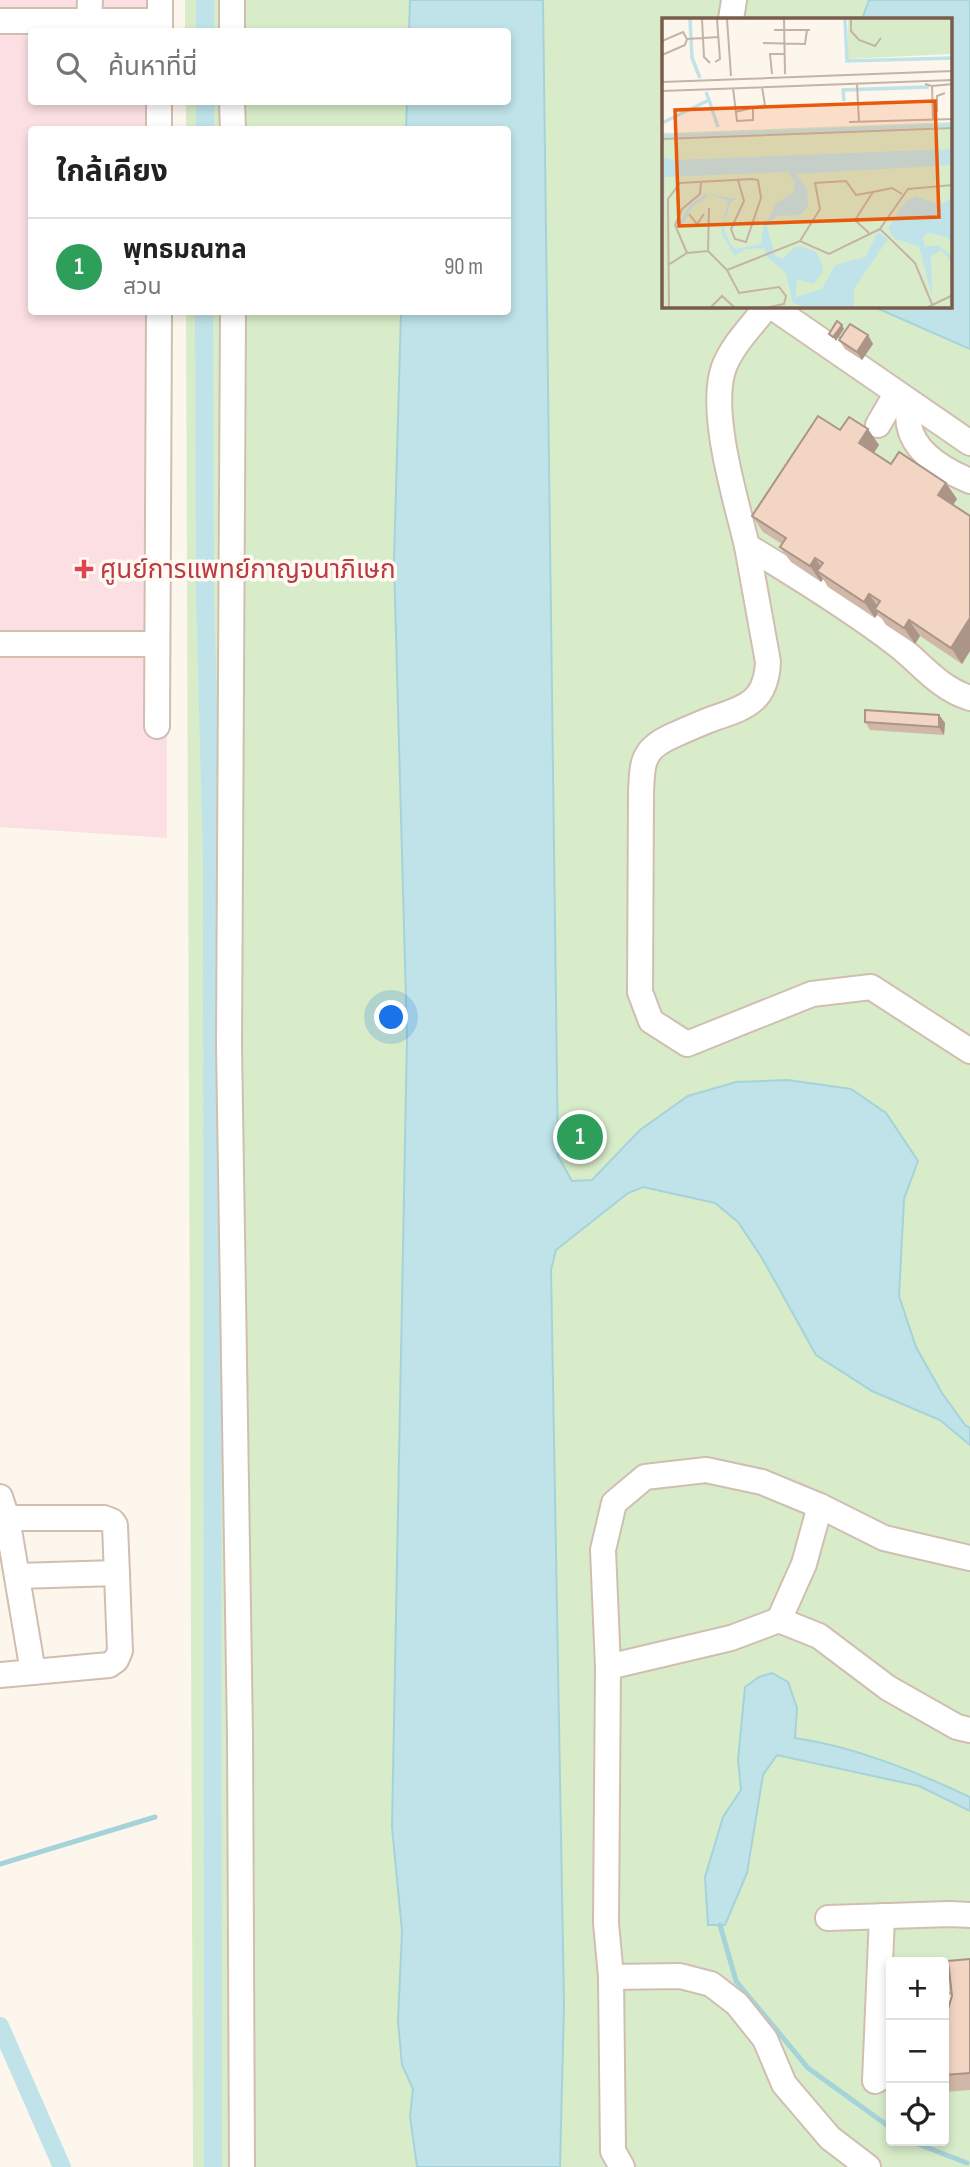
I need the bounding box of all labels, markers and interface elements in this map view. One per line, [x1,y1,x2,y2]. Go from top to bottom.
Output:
inset map [662,18,953,308]
search box [28,28,511,105]
icon: search [52,48,90,86]
text: ค้นหาที่นี่ [108,52,198,83]
text: ใกล้เคียง [56,154,168,190]
text: พุทธมณฑล [123,235,247,266]
text: 1 [74,253,84,281]
text: 90 m [444,253,483,281]
text: สวน [123,273,162,301]
place label: ศูนย์การแพทย์กาญจนาภิเษก [100,555,396,586]
marker: ศูนย์การแพทย์กาญจนาภิเษก [74,559,94,579]
your location [374,1000,408,1034]
pin: 1 [557,1111,603,1163]
map controls [886,1957,949,2146]
button: + [886,1957,949,2020]
button: − [886,2020,949,2083]
button: locate [886,2083,949,2146]

